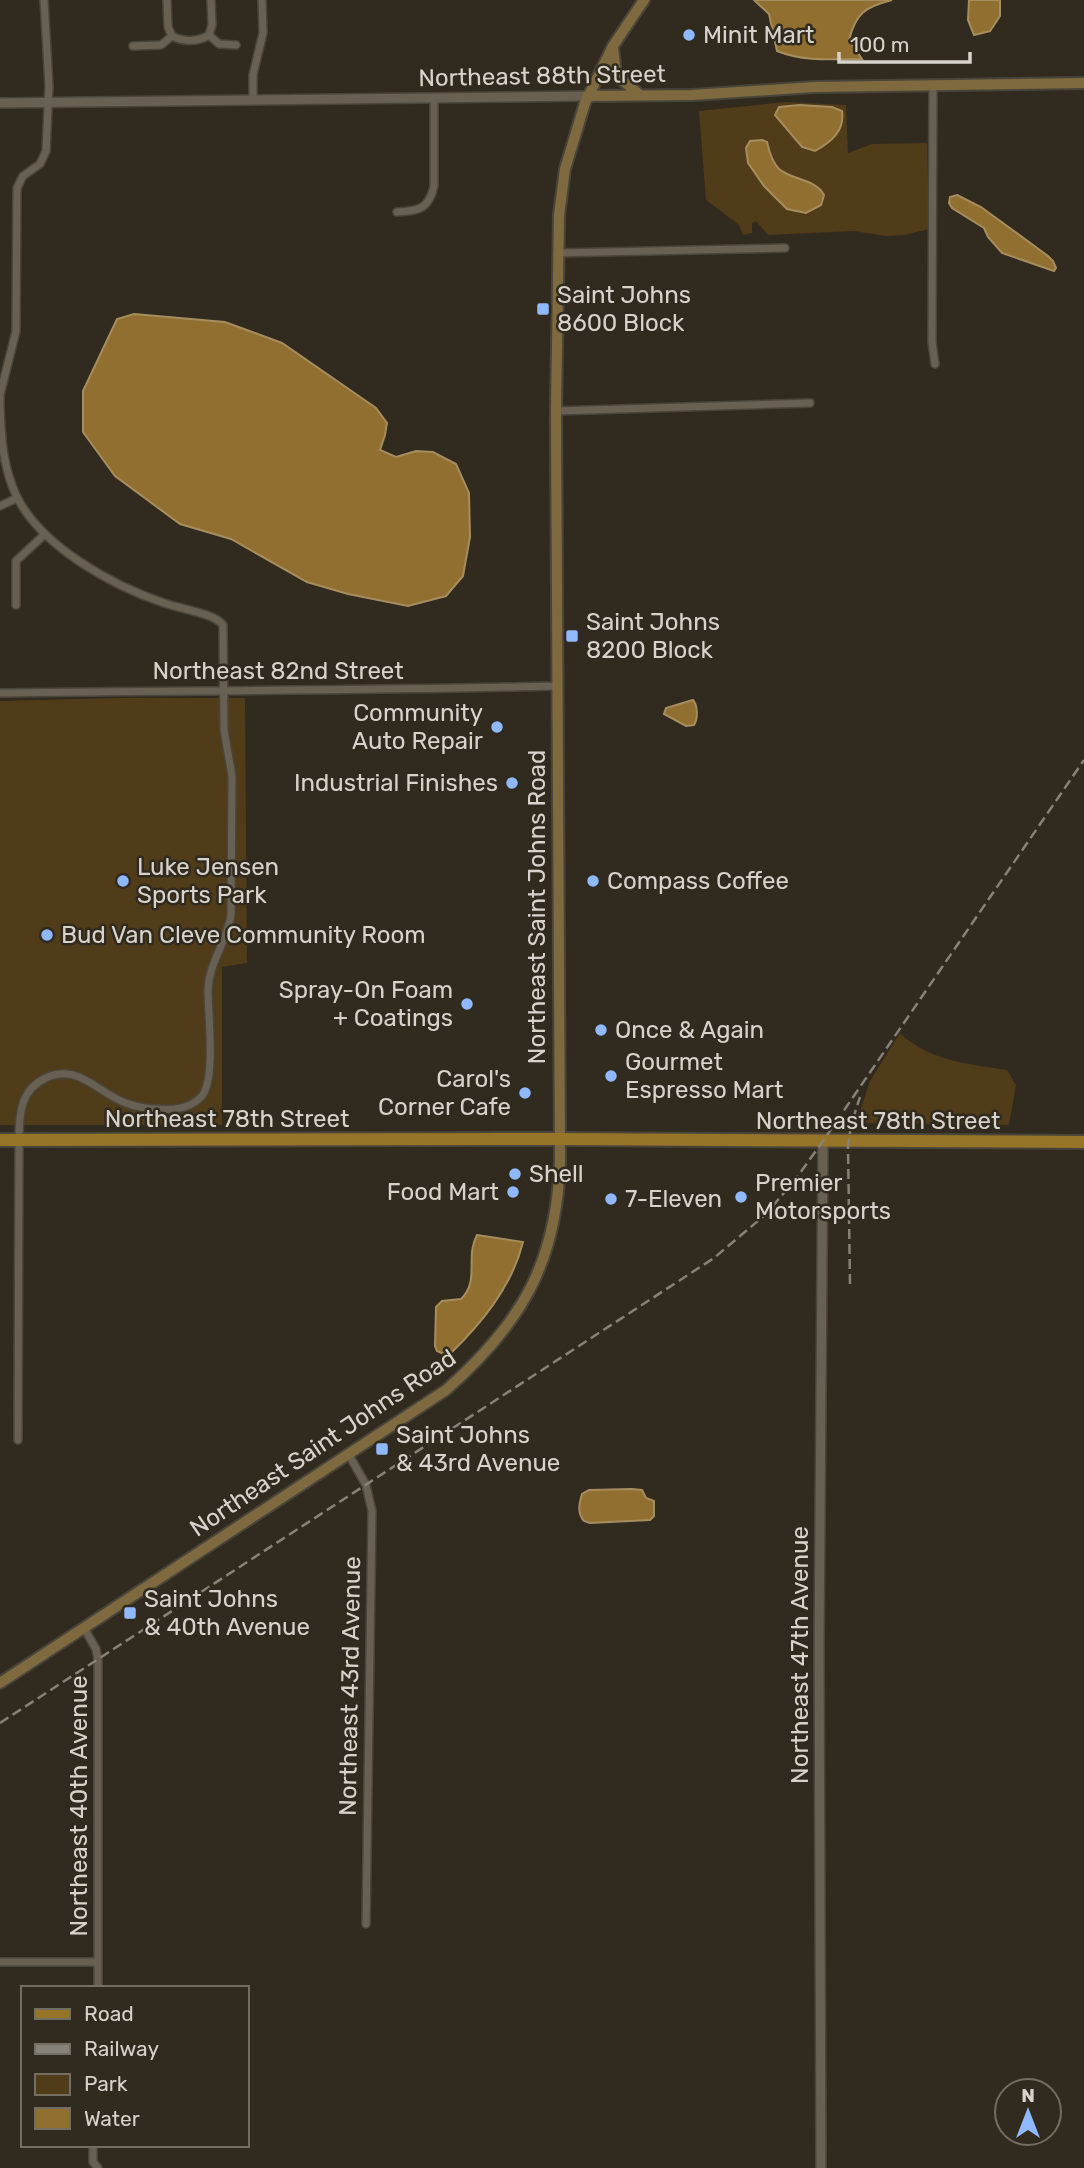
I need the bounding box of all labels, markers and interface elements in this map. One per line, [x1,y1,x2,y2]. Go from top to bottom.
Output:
place label: Minit Mart [703,21,814,49]
scale bar [839,21,970,65]
marker: Minit Mart [681,27,697,43]
text: 100 m [850,32,909,57]
street label: Northeast 88th Street [418,60,666,92]
place label: Saint Johns 8600 Block [557,281,691,337]
marker: Saint Johns 8600 Block [535,301,551,317]
place label: Saint Johns 8200 Block [586,608,720,664]
marker: Saint Johns 8200 Block [564,628,580,644]
street label: Northeast 82nd Street [152,657,404,685]
place label: Community Auto Repair [352,699,483,755]
marker: Community Auto Repair [489,719,505,735]
street label: Northeast Saint Johns Road [523,750,551,1064]
place label: Industrial Finishes [294,769,498,797]
marker: Industrial Finishes [504,775,520,791]
place label: Luke Jensen Sports Park [137,853,279,909]
place label: Compass Coffee [607,867,789,895]
marker: Luke Jensen Sports Park [115,873,131,889]
marker: Compass Coffee [585,873,601,889]
place label: Bud Van Cleve Community Room [61,921,426,949]
marker: Bud Van Cleve Community Room [39,927,55,943]
place label: Spray-On Foam + Coatings [279,976,453,1032]
marker: Spray-On Foam + Coatings [459,996,475,1012]
place label: Once & Again [615,1016,764,1044]
marker: Once & Again [593,1022,609,1038]
place label: Gourmet Espresso Mart [625,1048,783,1104]
place label: Carol's Corner Cafe [378,1065,511,1121]
marker: Gourmet Espresso Mart [603,1068,619,1084]
marker: Carol's Corner Cafe [517,1085,533,1101]
street label: Northeast 78th Street [105,1105,349,1133]
street label: Northeast 78th Street [756,1107,1000,1135]
place label: Shell [529,1160,584,1188]
marker: Shell [507,1166,523,1182]
place label: Premier Motorsports [755,1169,891,1225]
place label: Food Mart [387,1178,499,1206]
marker: Food Mart [505,1184,521,1200]
place label: 7-Eleven [625,1185,722,1213]
marker: Premier Motorsports [733,1189,749,1205]
marker: 7-Eleven [603,1191,619,1207]
street label: Northeast Saint Johns Road [185,1343,461,1543]
place label: Saint Johns & 43rd Avenue [396,1421,560,1477]
marker: Saint Johns & 43rd Avenue [374,1441,390,1457]
street label: Northeast 47th Avenue [786,1526,814,1784]
street label: Northeast 43rd Avenue [334,1556,366,1816]
place label: Saint Johns & 40th Avenue [144,1585,310,1641]
marker: Saint Johns & 40th Avenue [122,1605,138,1621]
street label: Northeast 40th Avenue [65,1675,93,1937]
legend [21,1986,248,2147]
text: Road [84,2001,134,2026]
text: Railway [84,2036,159,2061]
text: Park [84,2071,128,2096]
north arrow [993,2077,1063,2147]
text: N [1021,2084,1035,2107]
text: Water [84,2106,140,2131]

